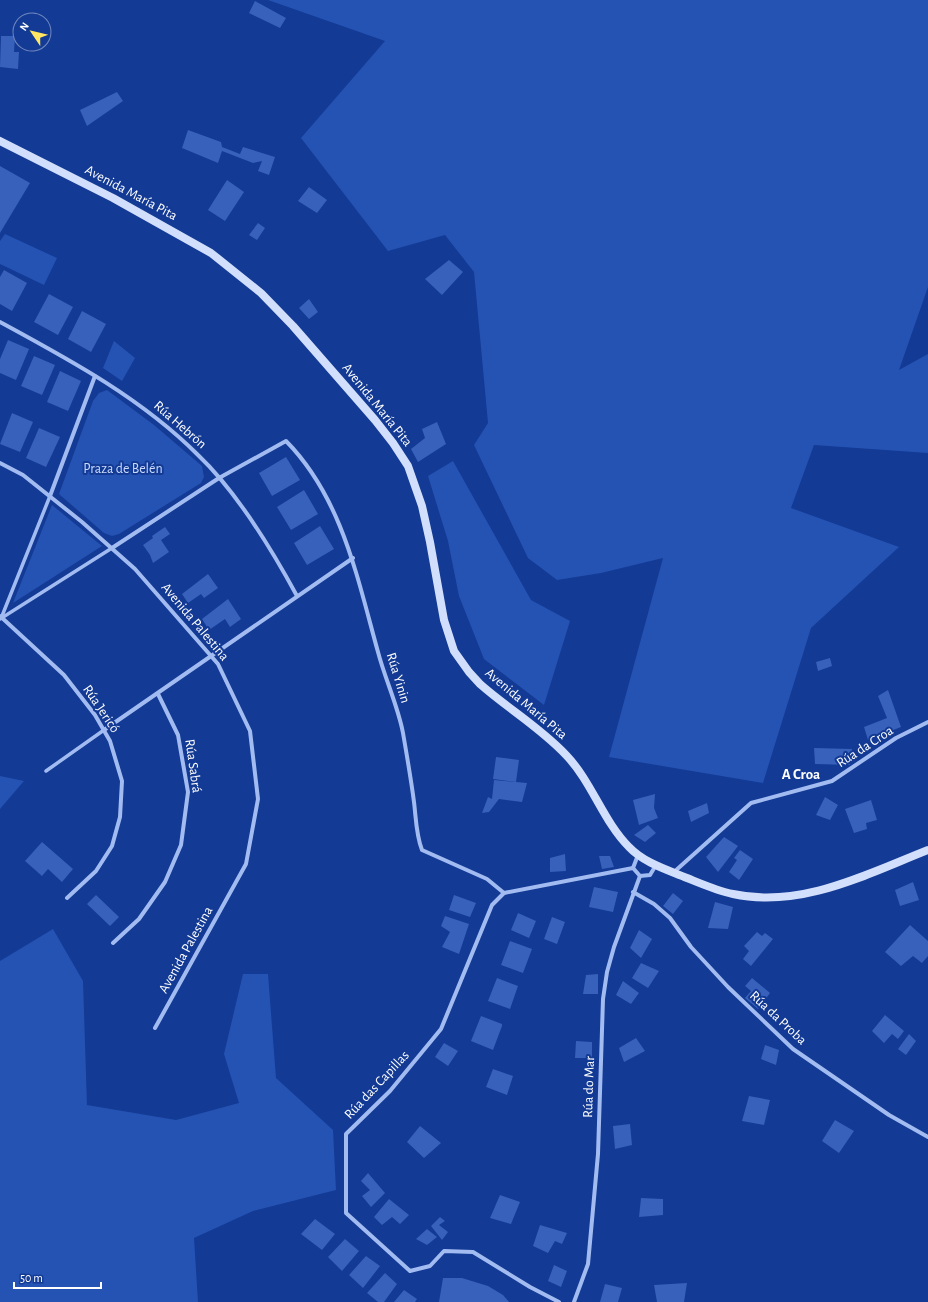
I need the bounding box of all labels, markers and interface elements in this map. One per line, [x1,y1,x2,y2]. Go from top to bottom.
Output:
north arrow [12,12,52,52]
text: N [18,20,31,33]
street label: Avenida María Pita [83,163,180,223]
street label: Avenida María Pita [339,361,415,450]
street label: Rúa Hebrón [151,398,209,452]
park label: Praza de Belén [83,462,163,476]
street label: Avenida Palestina [159,580,232,664]
street label: Rúa Yinin [384,651,412,705]
street label: Avenida María Pita [482,666,570,743]
street label: Rúa Jericó [80,683,122,735]
street label: Rúa da Croa [834,723,896,770]
street label: Rúa Sabrá [182,738,204,794]
district label: A Croa [782,767,820,782]
street label: Avenida Palestina [156,904,216,996]
street label: Rúa da Proba [747,988,809,1048]
street label: Rúa das Capillas [342,1048,412,1122]
street label: Rúa do Mar [581,1056,597,1118]
scale bar [14,1264,101,1290]
text: 50 m [20,1272,43,1284]

